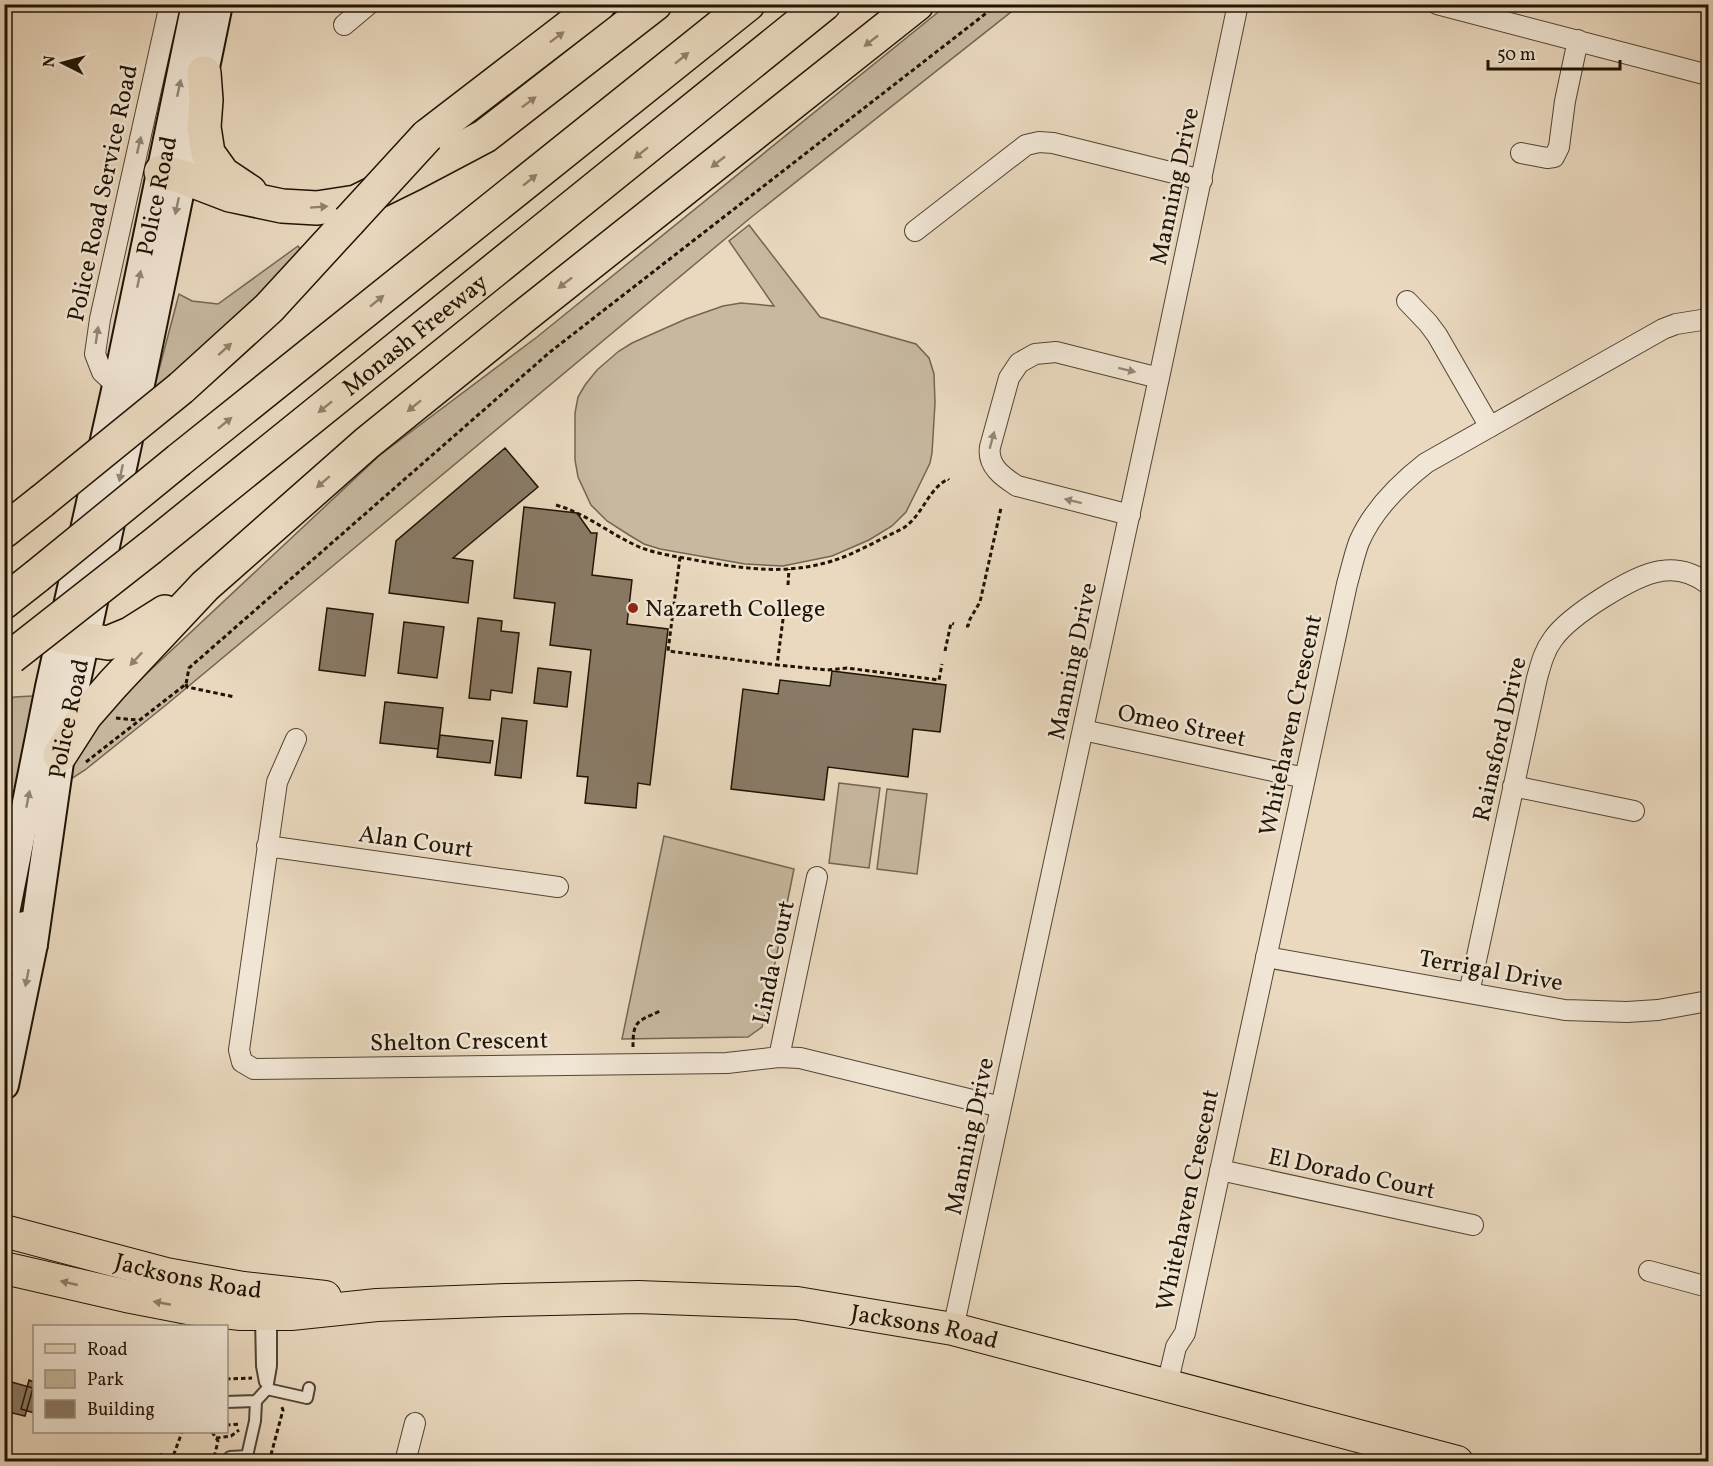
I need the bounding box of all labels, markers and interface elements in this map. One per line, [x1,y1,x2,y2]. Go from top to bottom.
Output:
one-way arrow [549,31,564,43]
north arrow [33,33,93,93]
scale bar [1488,33,1620,71]
one-way arrow [863,34,879,47]
text: 50 m [1497,43,1536,68]
one-way arrow [674,52,689,65]
text: N [39,54,62,69]
street label: Police Road Service Road [60,62,148,325]
one-way arrow [175,78,184,97]
one-way arrow [521,97,536,109]
street label: Manning Drive [1143,105,1209,268]
street label: Police Road [129,133,187,259]
one-way arrow [134,136,144,154]
one-way arrow [634,146,649,159]
one-way arrow [710,155,726,168]
one-way arrow [522,174,537,186]
one-way arrow [172,196,181,215]
one-way arrow [310,202,329,212]
street label: Monash Freeway [336,267,496,405]
one-way arrow [135,269,144,288]
one-way arrow [558,276,573,289]
one-way arrow [369,295,385,308]
one-way arrow [93,326,102,345]
one-way arrow [217,342,232,356]
one-way arrow [1118,366,1136,375]
one-way arrow [406,399,421,411]
one-way arrow [318,400,333,412]
one-way arrow [217,417,233,430]
one-way arrow [988,430,997,448]
one-way arrow [116,464,125,483]
one-way arrow [316,475,331,488]
one-way arrow [1064,495,1082,505]
street label: Manning Drive [1041,580,1107,743]
place label: Nazareth College [645,593,825,627]
marker: Nazareth College [626,601,640,615]
street label: Whitehaven Crescent [1252,612,1332,839]
one-way arrow [129,652,143,666]
street label: Rainsford Drive [1465,654,1536,825]
street label: Police Road [42,656,99,781]
street label: Omeo Street [1114,697,1249,757]
one-way arrow [24,790,33,809]
street label: Alan Court [356,818,475,868]
street label: Linda Court [745,897,805,1027]
street label: Terrigal Drive [1416,943,1565,1001]
one-way arrow [22,969,31,988]
street label: Shelton Crescent [370,1024,549,1062]
street label: Manning Drive [938,1055,1004,1218]
street label: Whitehaven Crescent [1149,1087,1229,1314]
street label: El Dorado Court [1265,1141,1438,1209]
street label: Jacksons Road [110,1246,264,1309]
one-way arrow [59,1277,78,1287]
street label: Jacksons Road [848,1297,1002,1359]
one-way arrow [153,1298,172,1307]
legend [33,1325,228,1433]
text: Road [87,1338,128,1363]
text: Park [87,1368,124,1393]
text: Building [87,1398,155,1423]

